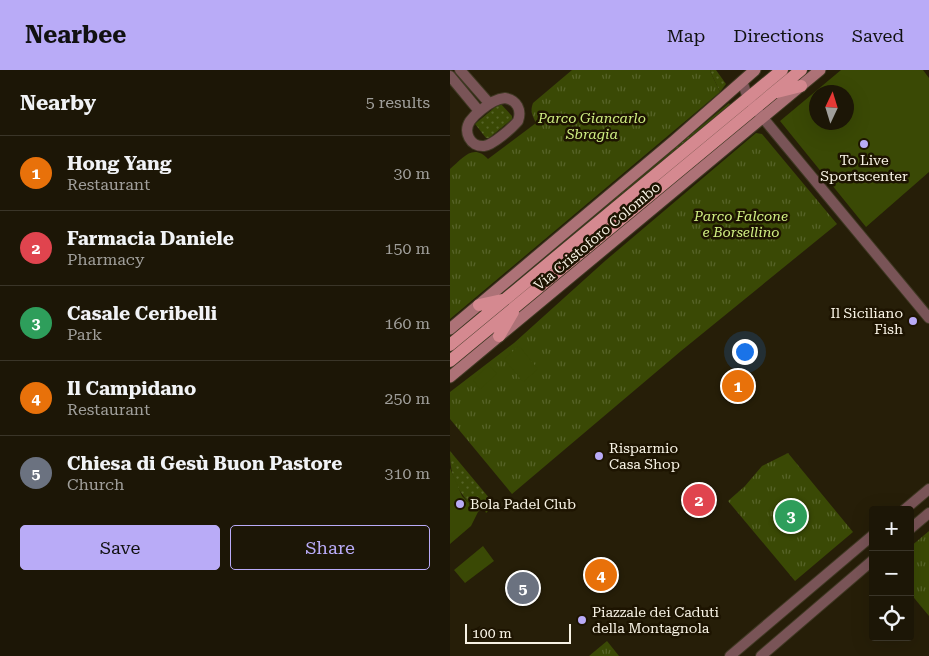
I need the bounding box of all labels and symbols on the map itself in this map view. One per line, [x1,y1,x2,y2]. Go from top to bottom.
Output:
north arrow [809,85,854,130]
park label: Parco Giancarlo Sbragia [537,110,646,142]
marker: To Live Sportscenter [858,138,870,150]
place label: To Live Sportscenter [820,152,908,184]
street label: Via Cristoforo Colombo [531,179,663,293]
park label: Parco Falcone e Borsellino [693,208,788,240]
place label: Il Siciliano Fish [830,305,903,337]
marker: Il Siciliano Fish [907,315,919,327]
your location [732,339,758,365]
pin: 1 [722,367,754,405]
place label: Risparmio Casa Shop [609,440,680,472]
marker: Risparmio Casa Shop [593,450,605,462]
pin: 2 [683,481,715,519]
place label: Bola Padel Club [470,496,576,512]
pin: 3 [775,497,807,535]
marker: Bola Padel Club [454,498,466,510]
pin: 4 [585,556,617,594]
pin: 5 [507,569,539,607]
place label: Piazzale dei Caduti della Montagnola [592,604,720,636]
marker: Piazzale dei Caduti della Montagnola [576,614,588,626]
scale bar [465,621,571,644]

